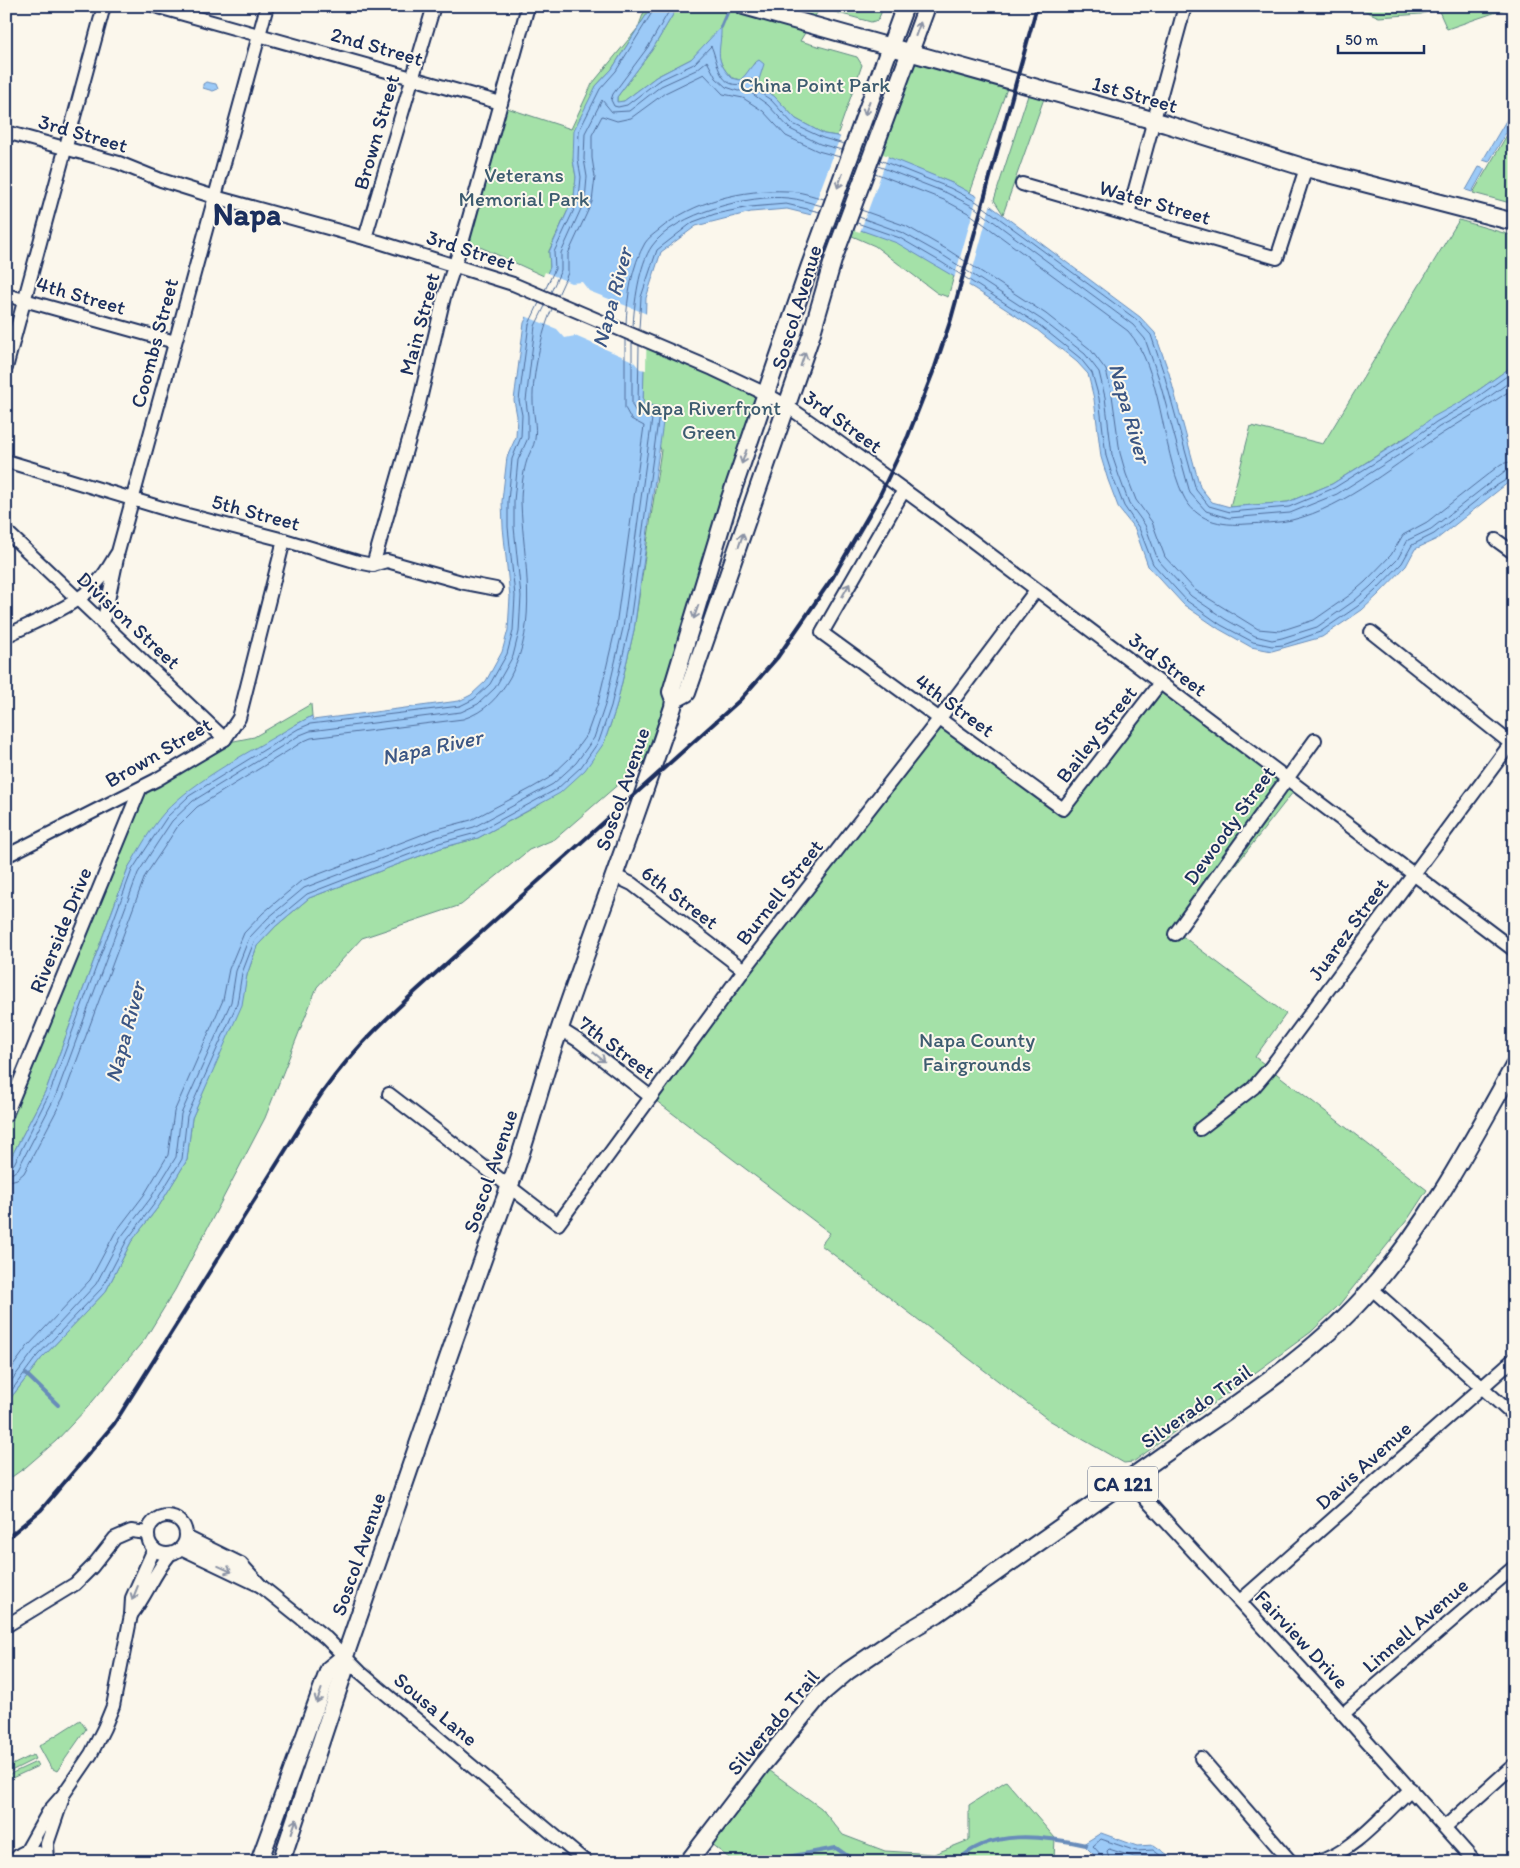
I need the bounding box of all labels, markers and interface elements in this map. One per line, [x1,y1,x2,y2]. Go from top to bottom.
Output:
street label: 2nd Street [328,21,426,71]
one-way arrow [914,22,923,38]
scale bar [1338,22,1424,54]
text: 50 m [1345,31,1378,49]
street label: 1st Street [1089,70,1181,118]
street label: Brown Street [348,71,404,193]
park label: China Point Park [740,72,890,97]
one-way arrow [862,100,871,116]
street label: 3rd Street [36,108,131,158]
park label: Veterans Memorial Park [458,162,590,211]
one-way arrow [835,173,844,188]
street label: Water Street [1096,174,1214,230]
district label: Napa [213,196,282,233]
street label: 3rd Street [424,224,519,276]
street label: Soscol Avenue [765,242,827,372]
water label: Napa River [586,243,639,351]
street label: 4th Street [33,270,129,320]
street label: Main Street [393,270,445,378]
street label: Coombs Street [125,275,183,411]
one-way arrow [799,352,808,368]
water label: Napa River [1103,360,1158,468]
street label: 3rd Street [799,384,888,458]
park label: Napa Riverfront Green [637,395,781,444]
one-way arrow [739,449,749,465]
street label: 5th Street [209,488,303,536]
one-way arrow [736,532,746,548]
street label: Division Street [72,566,186,674]
one-way arrow [842,584,852,598]
one-way arrow [691,604,700,619]
street label: 3rd Street [1124,626,1212,702]
street label: 4th Street [910,668,1000,742]
street label: Bailey Street [1050,680,1142,788]
street label: Brown Street [100,711,216,793]
water label: Napa River [379,723,487,771]
street label: Soscol Avenue [589,724,655,854]
street label: Dewoody Street [1177,761,1281,889]
street label: Burnell Street [730,834,828,950]
street label: 6th Street [636,860,724,934]
street label: Riverside Drive [23,863,97,997]
street label: Juarez Street [1302,873,1394,985]
water label: Napa River [99,977,152,1085]
street label: 7th Street [574,1010,660,1084]
park label: Napa County Fairgrounds [919,1027,1035,1076]
one-way arrow [592,1051,605,1062]
street label: Soscol Avenue [457,1106,523,1236]
street label: Silverado Trail [1135,1358,1257,1454]
street label: Davis Avenue [1310,1415,1416,1515]
road number: CA 121 [1088,1466,1158,1502]
street label: Soscol Avenue [325,1489,391,1619]
one-way arrow [217,1564,232,1574]
street label: Linnell Avenue [1357,1572,1473,1678]
street label: Fairview Drive [1250,1584,1354,1694]
one-way arrow [130,1585,139,1600]
street label: Silverado Trail [722,1664,825,1780]
street label: Sousa Lane [389,1667,483,1751]
one-way arrow [314,1687,323,1703]
one-way arrow [289,1818,299,1834]

